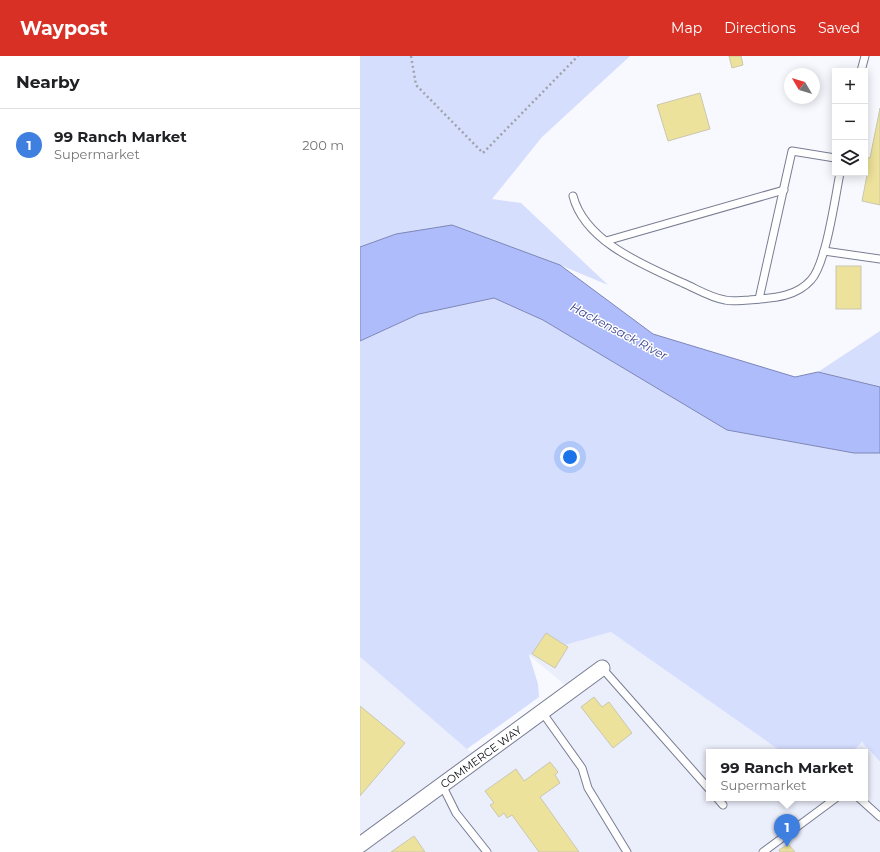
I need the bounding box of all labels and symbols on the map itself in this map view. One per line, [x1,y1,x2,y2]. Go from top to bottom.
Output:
north arrow [784,68,820,104]
water label: Hackensack River [568,299,670,363]
your location [560,447,580,467]
street label: COMMERCE WAY [438,723,524,791]
pin: 1 [774,814,800,847]

